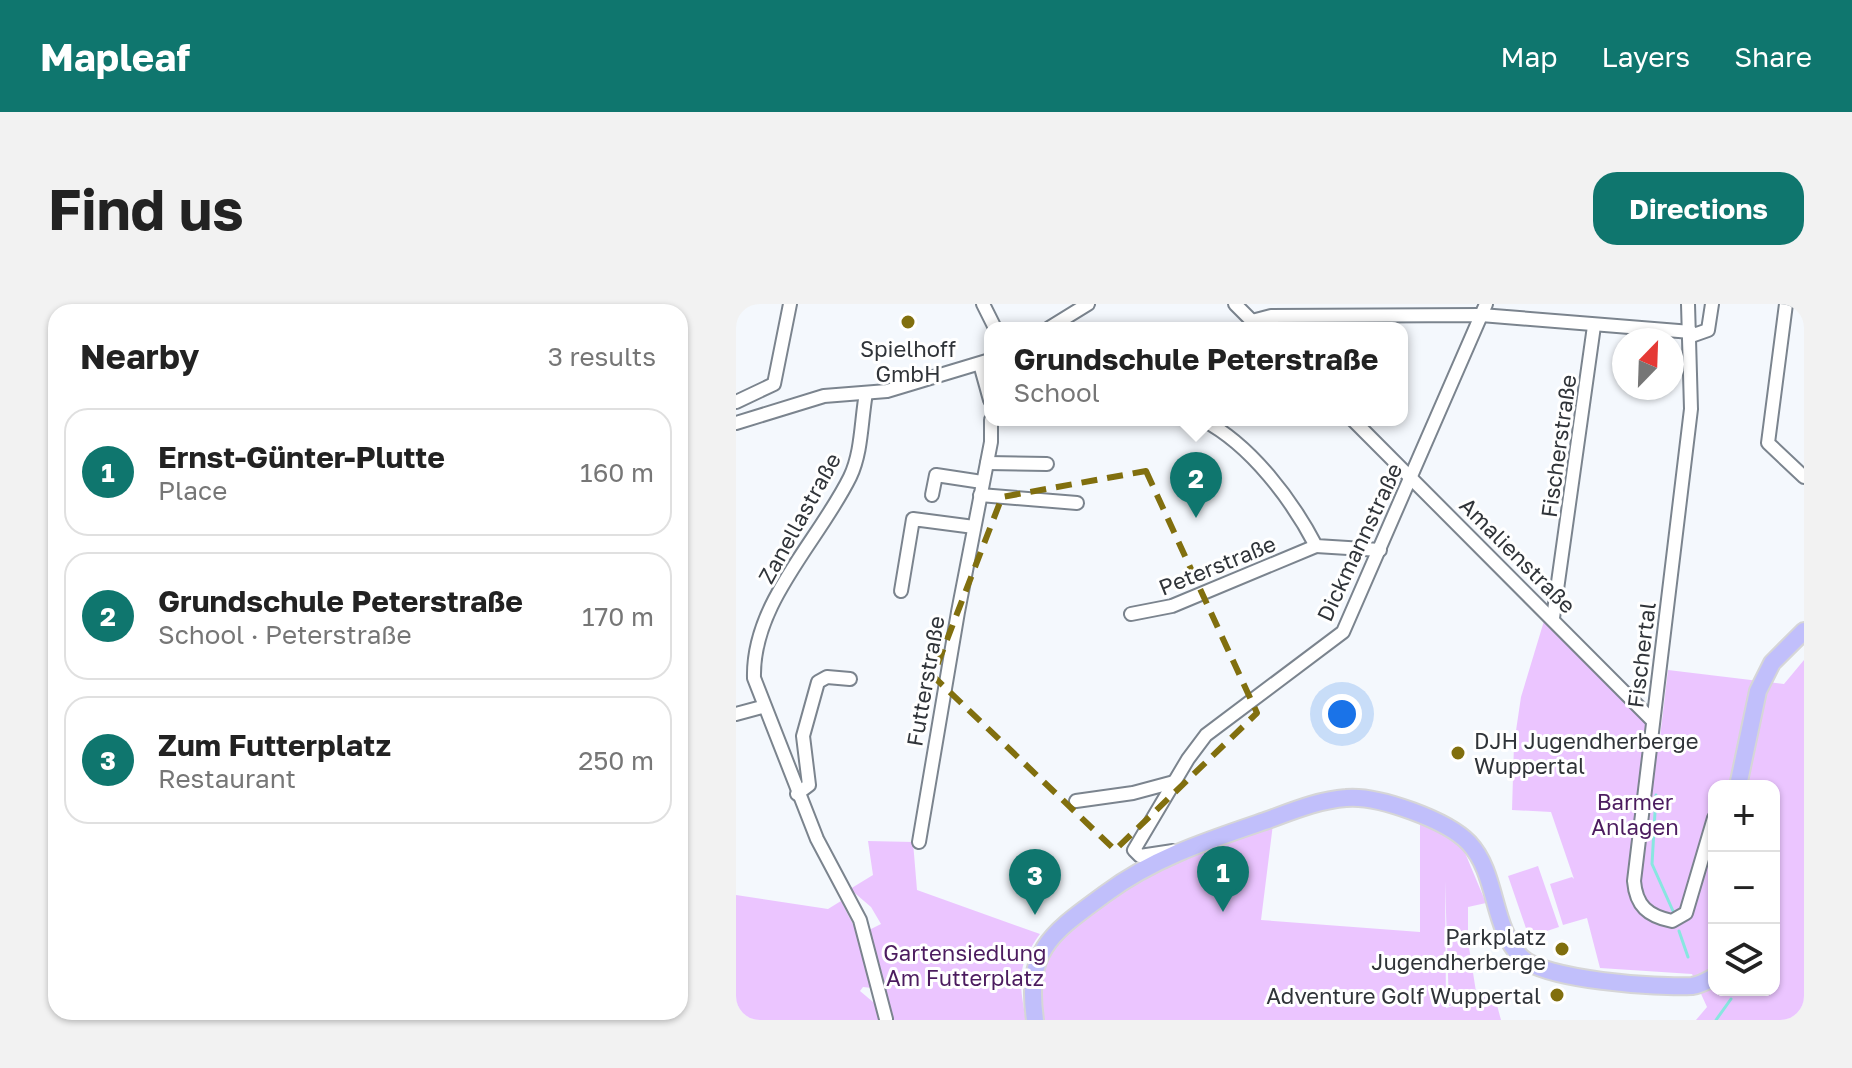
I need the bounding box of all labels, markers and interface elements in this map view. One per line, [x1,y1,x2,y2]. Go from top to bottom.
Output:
text: Mapleaf [40,34,190,79]
text: Map [1500,40,1558,73]
text: Layers [1602,40,1690,73]
text: Share [1734,40,1812,73]
button: Directions [1593,172,1804,245]
text: Find us [48,175,244,242]
marker: Spielhoff GmbH [899,313,917,331]
popup [984,322,1408,426]
north arrow [1612,328,1684,400]
place label: Spielhoff GmbH [860,335,956,387]
text: Nearby [80,336,200,376]
text: 3 results [548,341,656,372]
text: Grundschule Peterstraße [1014,341,1379,377]
street label: Fischerstraße [1535,373,1581,519]
text: School [1014,377,1100,408]
text: Ernst-Günter-Plutte [158,439,445,475]
street label: Zanellastraße [752,448,846,588]
pin: 2 [1170,452,1222,518]
text: 1 [101,457,115,488]
text: 160 m [580,457,654,488]
street label: Dickmannstraße [1311,459,1407,625]
text: Place [158,475,227,506]
street label: Amalienstraße [1454,491,1582,619]
street label: Peterstraße [1155,529,1279,601]
text: Grundschule Peterstraße [158,583,523,619]
text: 2 [100,601,116,632]
text: 170 m [582,601,654,632]
street label: Fischertal [1621,601,1661,709]
street label: Futterstraße [900,614,950,748]
text: School · Peterstraße [158,619,412,650]
your location [1322,694,1362,734]
text: Zum Futterplatz [158,727,391,763]
place label: DJH Jugendherberge Wuppertal [1474,727,1699,779]
marker: DJH Jugendherberge Wuppertal [1449,744,1467,762]
text: 3 [100,745,116,776]
text: 250 m [578,745,654,776]
text: Restaurant [158,763,296,794]
map controls [1708,780,1780,996]
button: + [1708,780,1780,852]
park label: Barmer Anlagen [1591,788,1679,840]
pin: 1 [1197,846,1249,912]
pin: 3 [1009,849,1061,915]
button: − [1708,852,1780,924]
place label: Parkplatz Jugendherberge [1371,923,1546,975]
button: layers [1708,924,1780,996]
park label: Gartensiedlung Am Futterplatz [883,939,1047,991]
marker: Parkplatz Jugendherberge [1553,940,1571,958]
place label: Adventure Golf Wuppertal [1266,982,1541,1009]
marker: Adventure Golf Wuppertal [1548,986,1566,1004]

